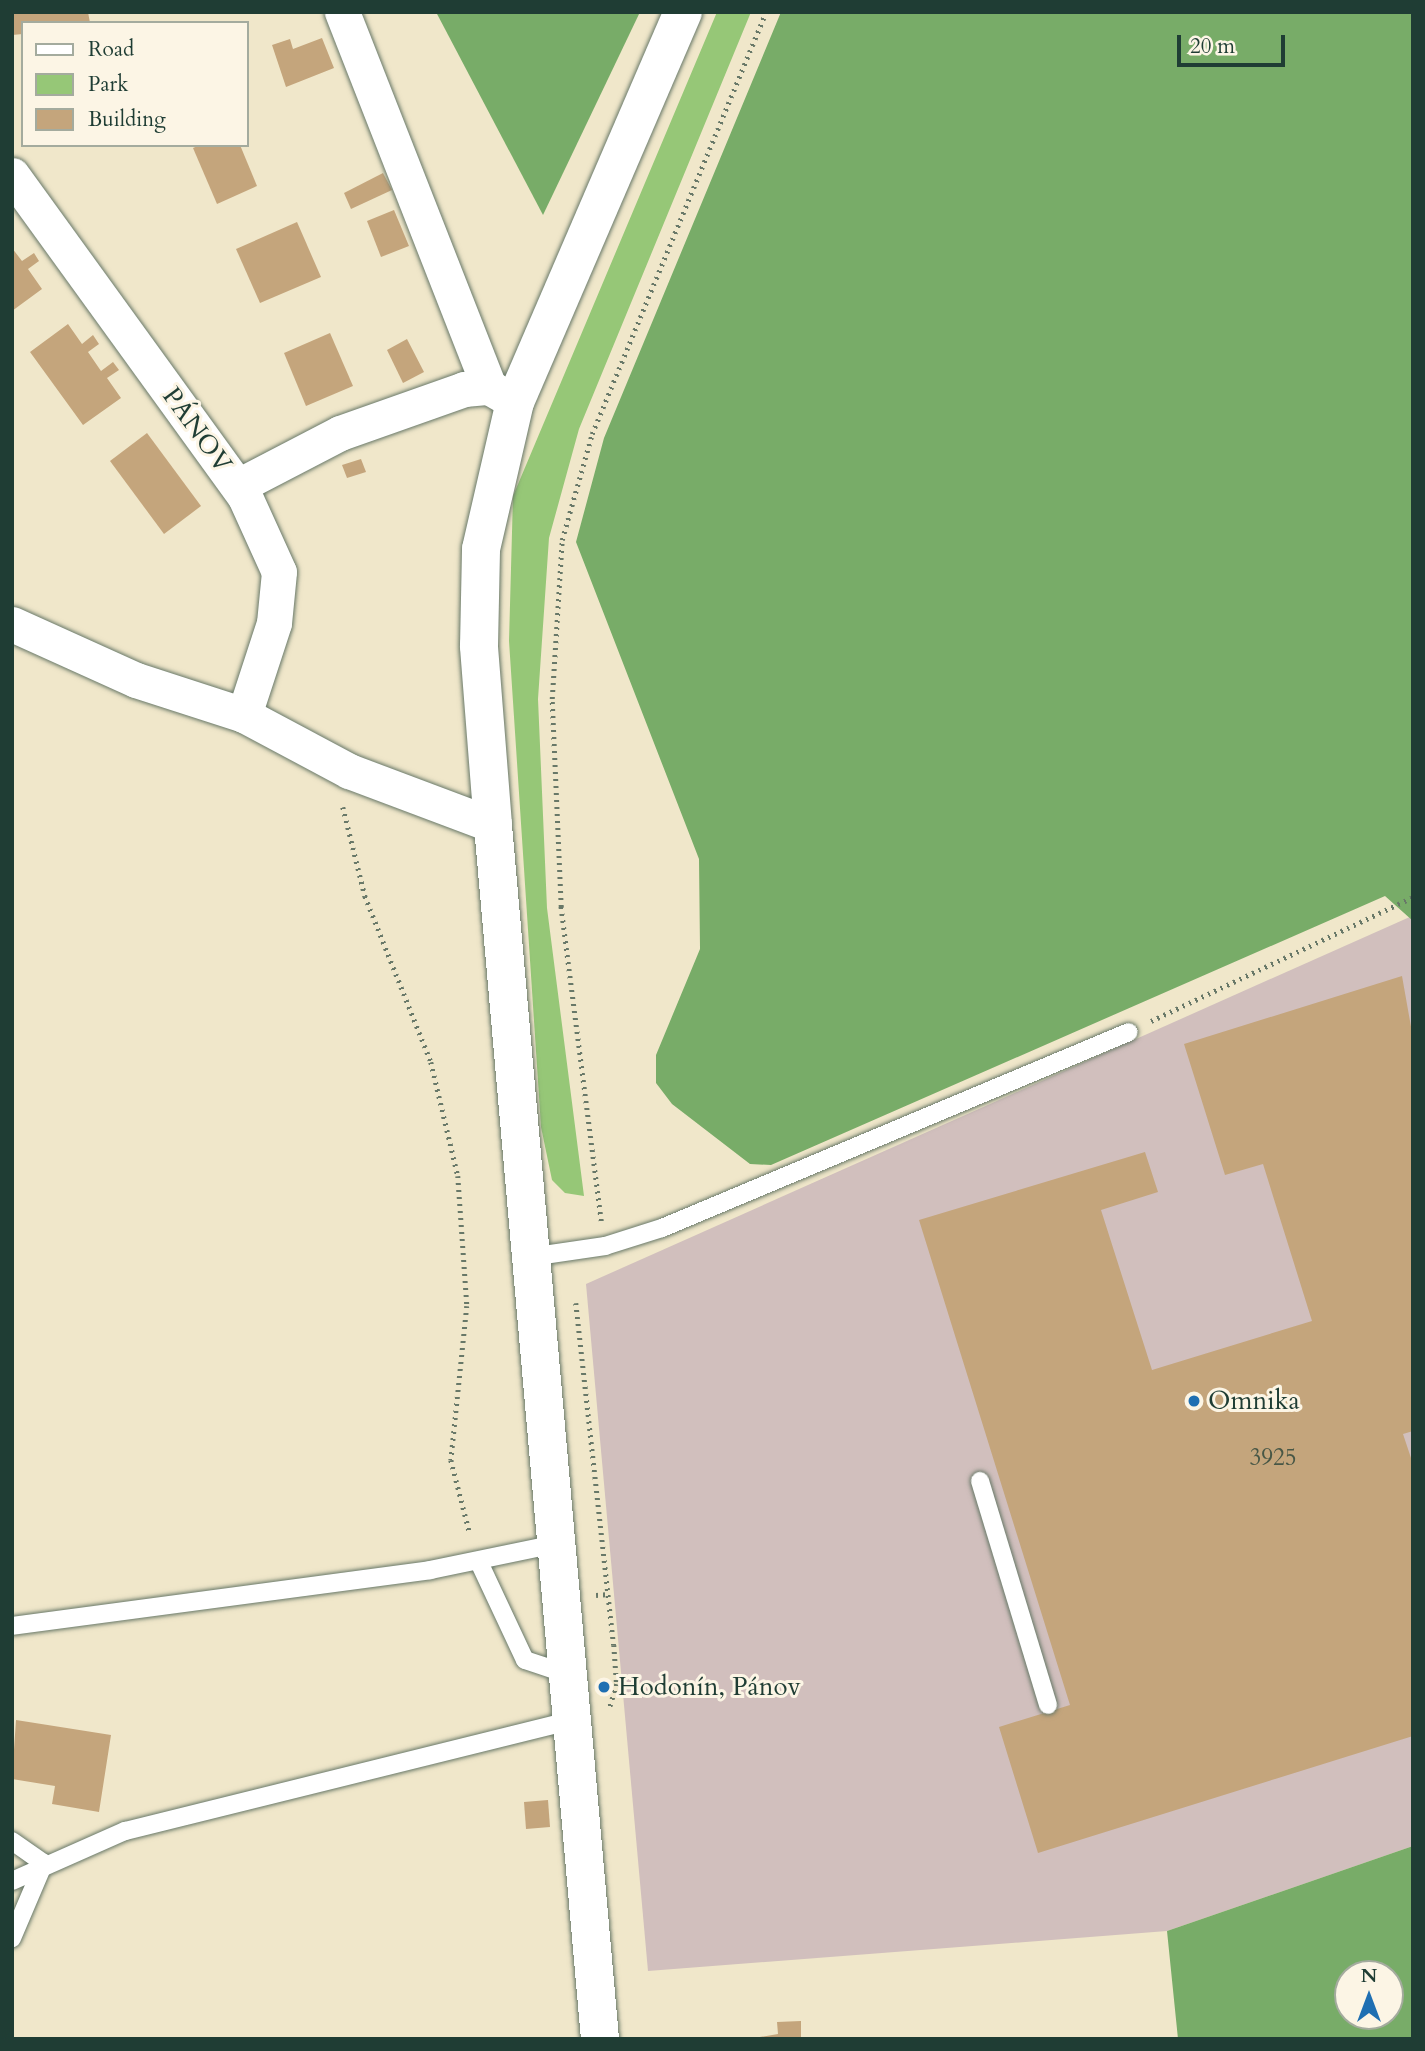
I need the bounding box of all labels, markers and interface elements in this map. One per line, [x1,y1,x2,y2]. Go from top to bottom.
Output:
legend [21,21,248,147]
scale bar [1180,21,1288,65]
text: 20 m [1190,32,1235,61]
text: Road [88,35,134,64]
text: Park [88,70,128,99]
text: Building [88,105,166,134]
street label: PÁNOV [156,381,238,479]
place label: Omnika [1208,1385,1300,1417]
marker: Omnika [1186,1393,1202,1409]
house number: 3925 [1249,1444,1297,1472]
place label: Hodonín, Pánov [618,1671,801,1703]
marker: Hodonín, Pánov [596,1679,612,1695]
north arrow [1334,1960,1404,2030]
text: N [1361,1963,1377,1989]

